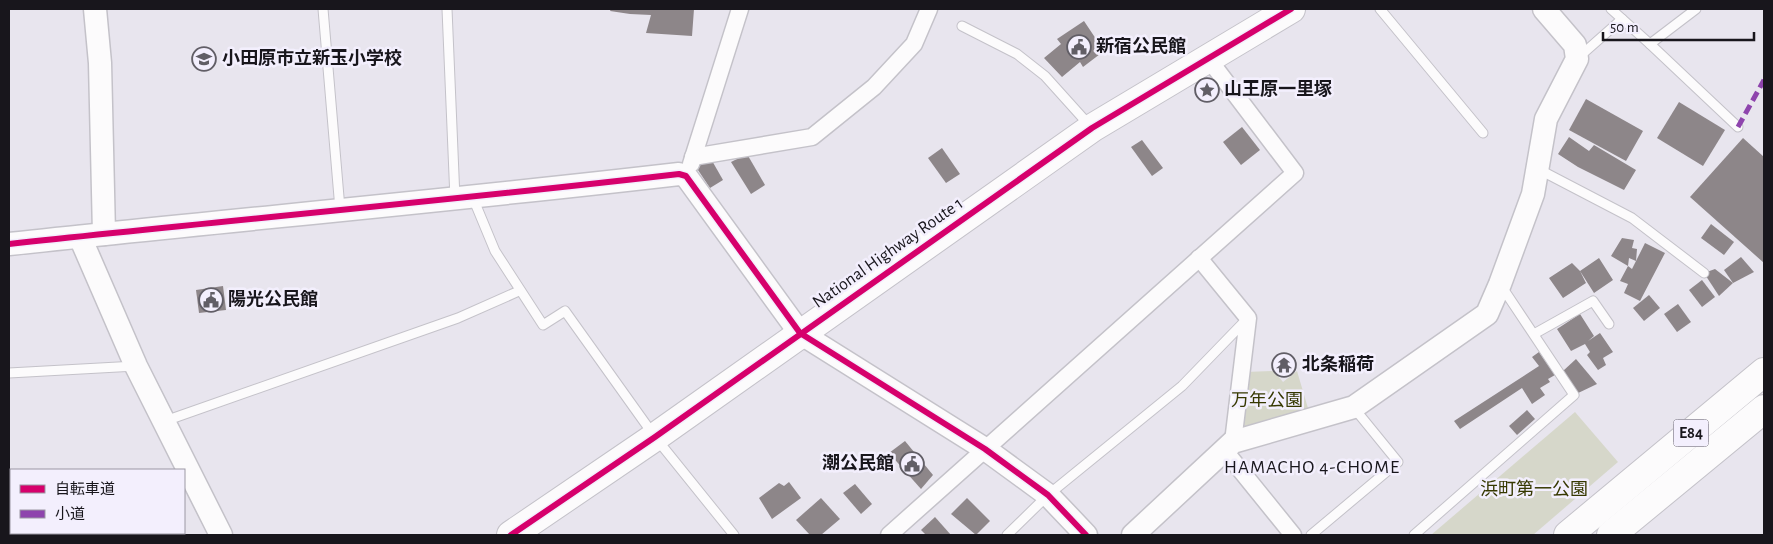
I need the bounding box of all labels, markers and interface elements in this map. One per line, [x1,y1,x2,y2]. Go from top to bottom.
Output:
scale bar [1603,10,1754,42]
text: 50 m [1610,20,1639,35]
public building icon: 新宿公民館 [1066,34,1092,60]
place label: 新宿公民館 [1096,36,1186,56]
school or university icon: 小田原市立新玉小学校 [191,46,217,72]
place label: 小田原市立新玉小学校 [222,48,402,68]
place icon: 山王原一里塚 [1194,77,1220,103]
place label: 山王原一里塚 [1224,80,1332,99]
street label: National Highway Route 1 [809,194,967,312]
public building icon: 陽光公民館 [198,287,224,313]
place label: 陽光公民館 [228,289,318,309]
temple icon: 北条稲荷 [1271,352,1297,378]
place label: 北条稲荷 [1302,354,1374,374]
park label: 万年公園 [1231,391,1303,410]
road number: E84 [1674,419,1708,446]
public building icon: 潮公民館 [899,451,925,477]
place label: 潮公民館 [822,453,894,473]
district label: HAMACHO 4-CHOME [1224,458,1400,477]
legend [10,469,185,534]
park label: 浜町第一公園 [1480,479,1588,499]
text: 自転車道 [55,481,115,497]
text: 小道 [55,506,85,522]

